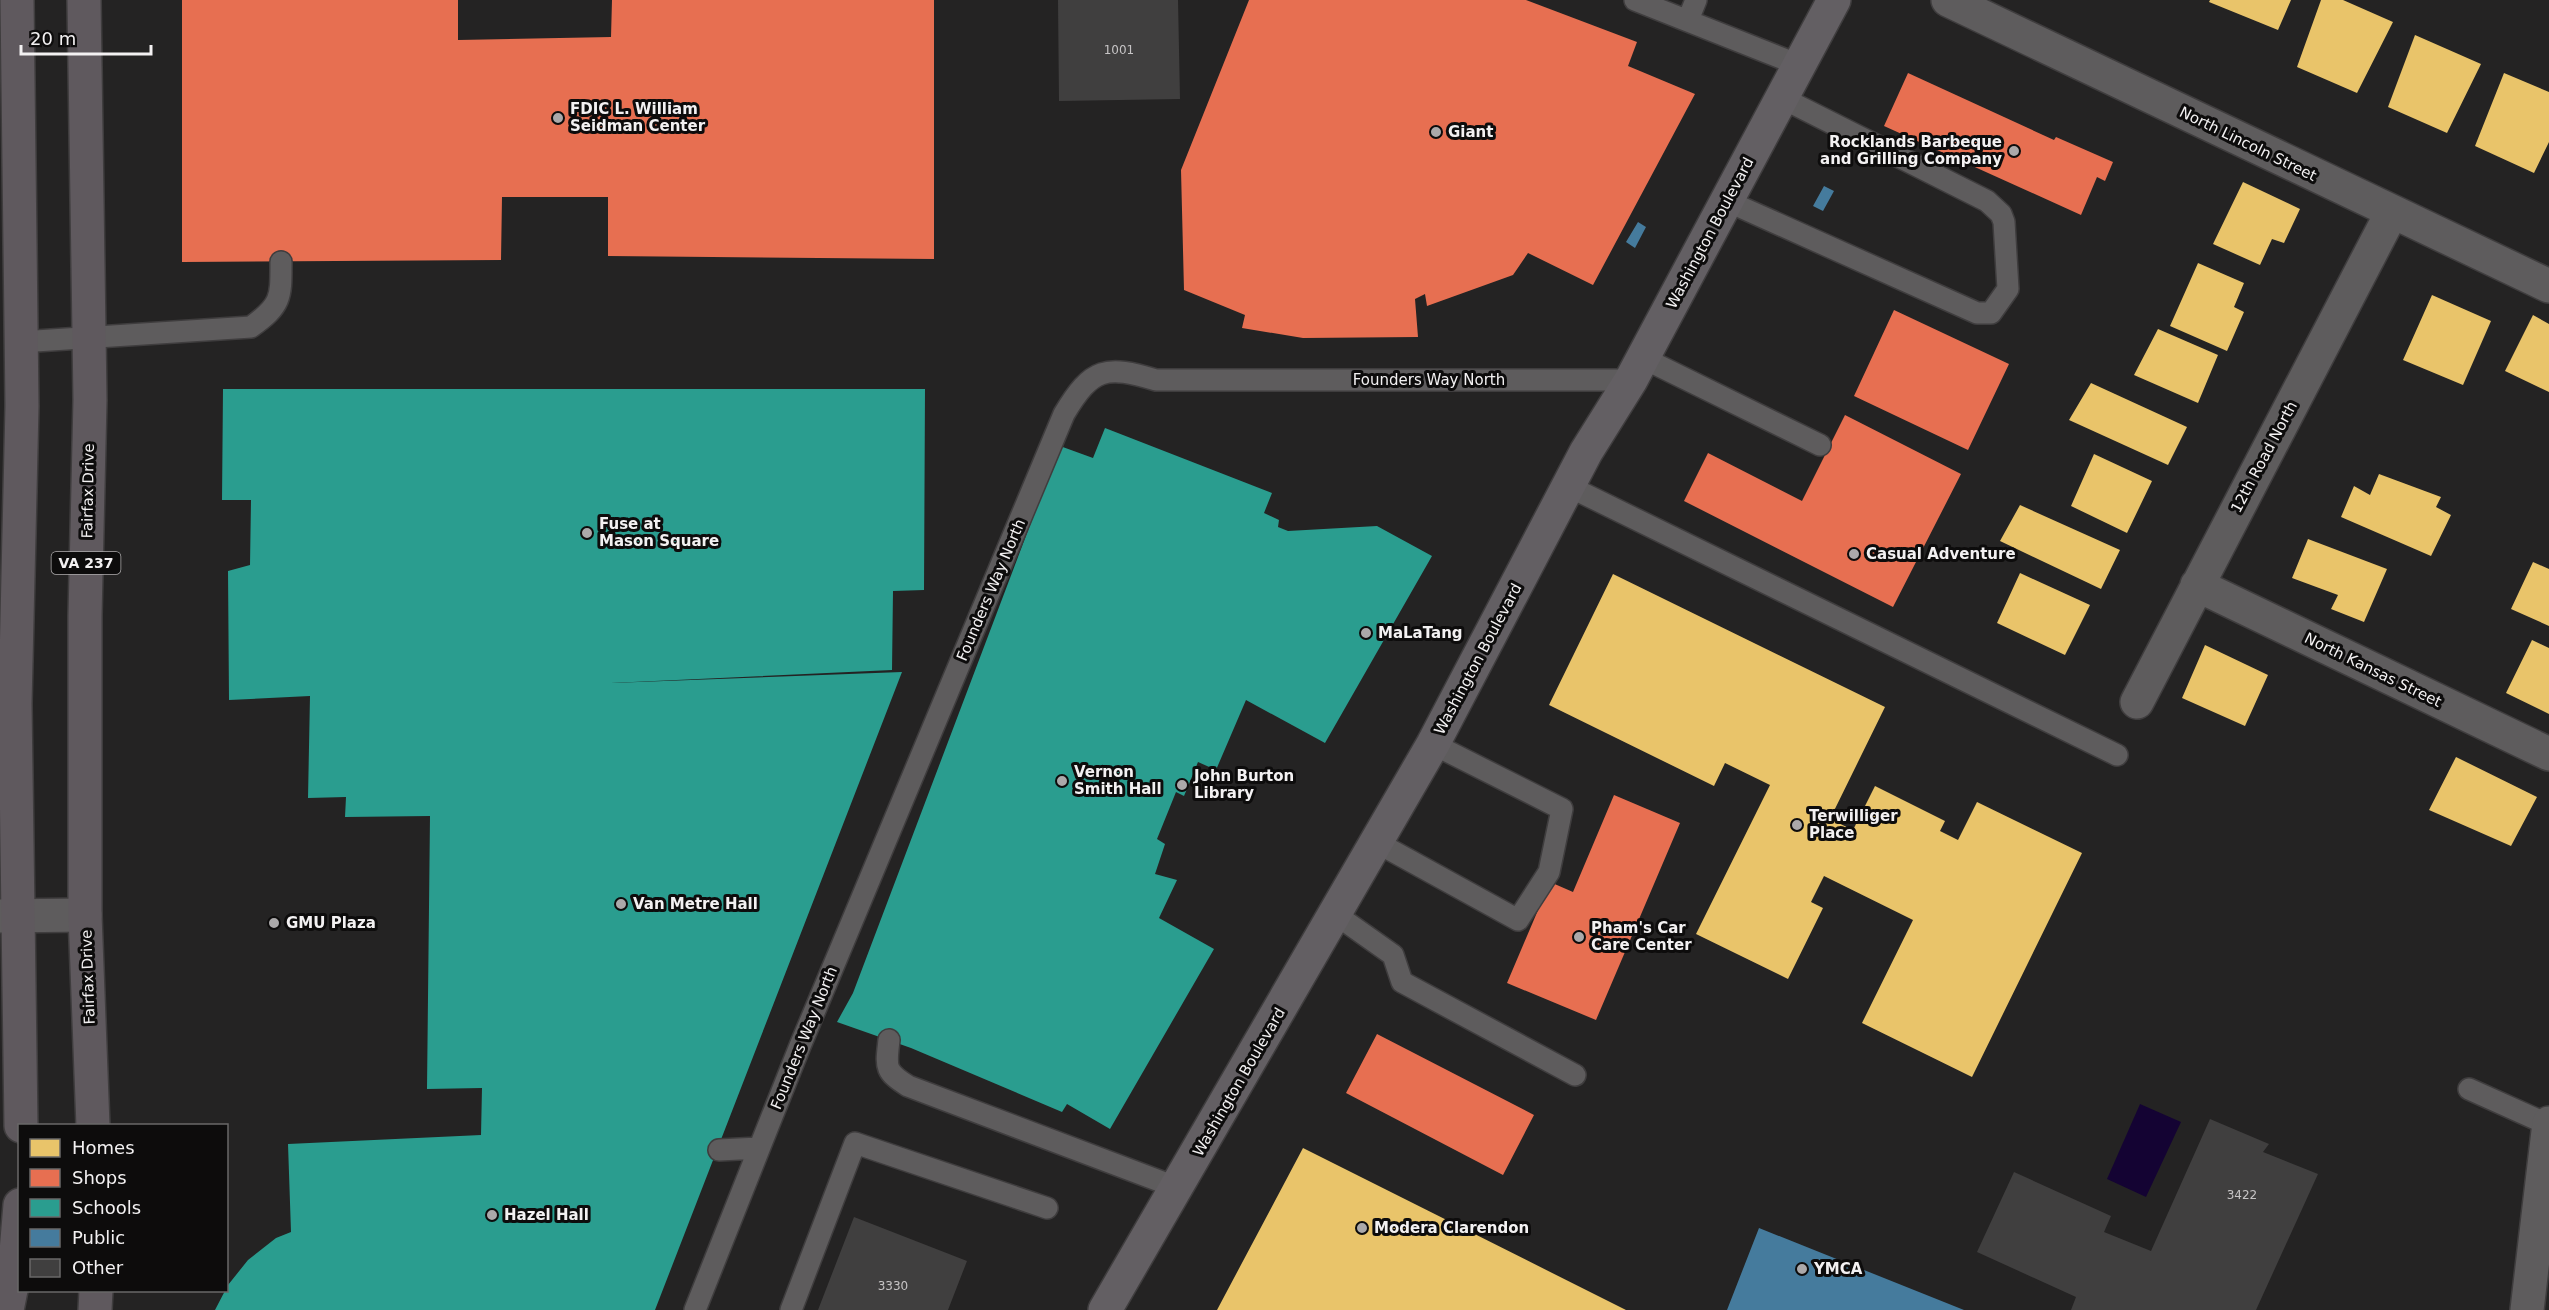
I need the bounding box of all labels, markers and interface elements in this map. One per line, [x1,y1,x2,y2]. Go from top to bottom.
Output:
scale bar [21,18,152,56]
text: 20 m [30,28,76,49]
house number: 1001 [1104,43,1134,57]
place label: FDIC L. William Seidman Center [570,100,706,135]
street label: North Lincoln Street [2177,103,2320,185]
marker: FDIC L. William Seidman Center [551,111,565,125]
place label: Giant [1448,123,1493,141]
marker: Giant [1429,125,1443,139]
place label: Rocklands Barbeque and Grilling Company [1820,133,2002,168]
marker: Rocklands Barbeque and Grilling Company [2007,144,2021,158]
street label: Washington Boulevard [1662,154,1758,312]
street label: Founders Way North [1353,371,1505,389]
street label: 12th Road North [2227,398,2301,516]
street label: Fairfax Drive [78,443,98,539]
place label: Fuse at Mason Square [599,515,719,550]
street label: Founders Way North [953,516,1029,664]
marker: Fuse at Mason Square [580,526,594,540]
place label: Casual Adventure [1866,545,2016,563]
marker: Casual Adventure [1847,547,1861,561]
road number: VA 237 [52,552,121,574]
street label: Washington Boulevard [1430,580,1526,738]
place label: MaLaTang [1378,624,1463,642]
marker: MaLaTang [1359,626,1373,640]
street label: North Kansas Street [2302,629,2445,711]
place label: Vernon Smith Hall [1074,763,1162,798]
place label: John Burton Library [1193,767,1294,802]
marker: Vernon Smith Hall [1055,774,1069,788]
marker: John Burton Library [1175,778,1189,792]
place label: Terwilliger Place [1809,807,1898,842]
marker: Terwilliger Place [1790,818,1804,832]
place label: Van Metre Hall [633,895,758,913]
marker: Van Metre Hall [614,897,628,911]
place label: GMU Plaza [286,914,376,932]
marker: GMU Plaza [267,916,281,930]
place label: Pham's Car Care Center [1591,919,1692,954]
street label: Fairfax Drive [77,929,99,1025]
marker: Pham's Car Care Center [1572,930,1586,944]
street label: Founders Way North [767,964,841,1112]
street label: Washington Boulevard [1189,1004,1289,1160]
legend [18,1124,228,1292]
text: Homes [72,1137,135,1158]
text: Shops [72,1167,127,1188]
house number: 3422 [2227,1188,2257,1202]
text: Schools [72,1197,141,1218]
place label: Hazel Hall [504,1206,589,1224]
marker: Hazel Hall [485,1208,499,1222]
place label: Modera Clarendon [1374,1219,1529,1237]
marker: Modera Clarendon [1355,1221,1369,1235]
text: Public [72,1227,125,1248]
text: Other [72,1257,124,1278]
place label: YMCA [1813,1260,1863,1278]
marker: YMCA [1795,1262,1809,1276]
house number: 3330 [878,1279,908,1293]

